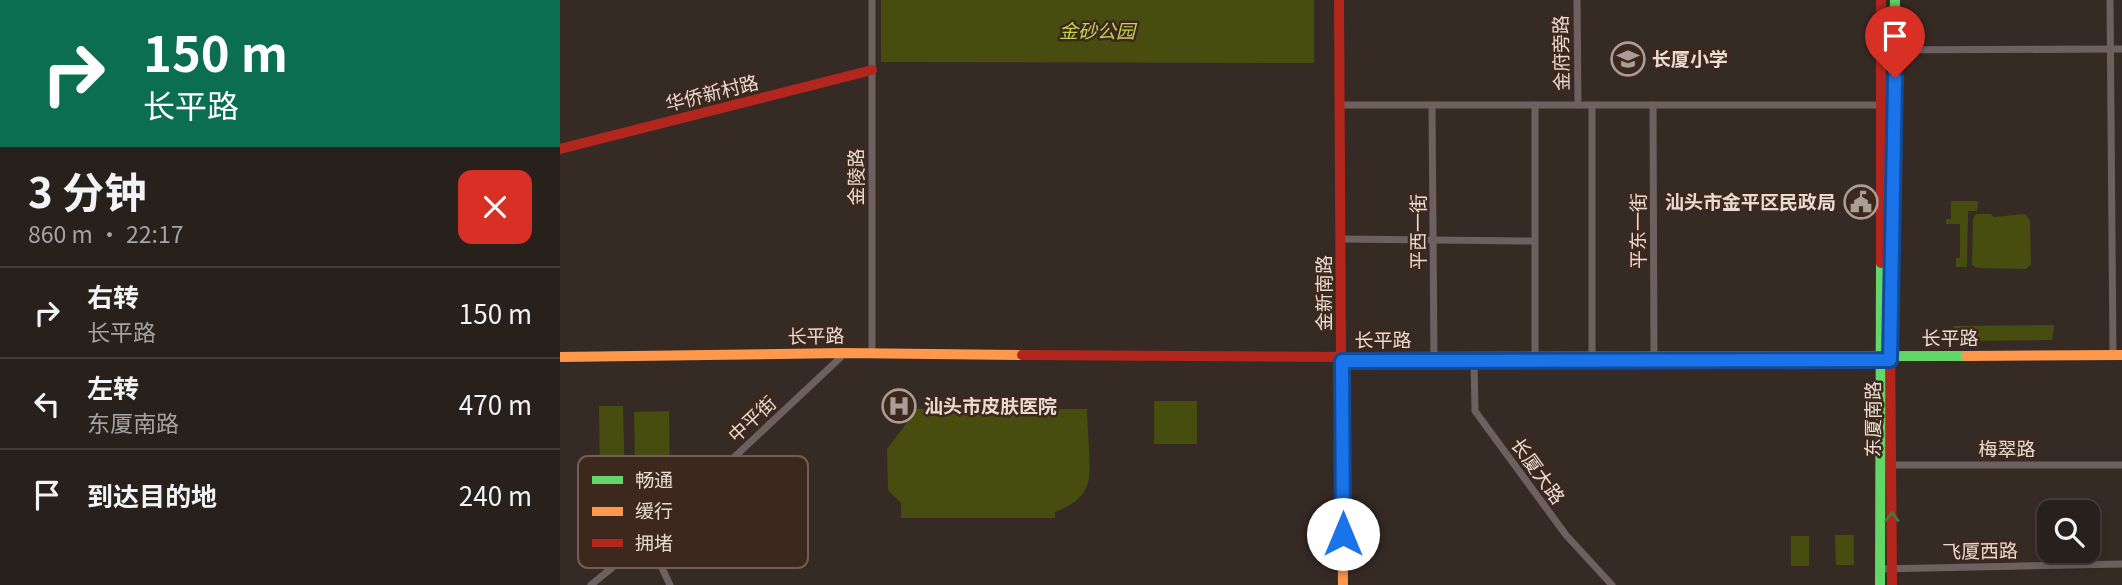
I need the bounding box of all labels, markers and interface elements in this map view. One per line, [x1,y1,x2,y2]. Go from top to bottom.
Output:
pin [1865,6,1925,78]
text: 150 m [143,15,288,86]
street label: 金府旁路 [1545,15,1574,91]
park label: 金砂公园 [1059,16,1138,43]
icon: arrive [1876,17,1914,55]
icon: right [28,28,119,119]
school or university icon: 长厦小学 [1609,40,1647,78]
place label: 长厦小学 [1652,44,1728,71]
street label: 华侨新村路 [662,67,761,116]
text: 长平路 [143,81,239,127]
street label: 金陵路 [841,148,868,206]
text: 3 分钟 [28,159,146,220]
button: close [458,170,532,244]
public building icon: 汕头市金平区民政局 [1842,183,1880,221]
place label: 汕头市金平区民政局 [1665,187,1836,214]
street label: 平东一街 [1623,193,1650,269]
street label: 平西一街 [1403,194,1430,270]
text: 860 m · 22:17 [28,216,184,250]
street label: 金新南路 [1309,255,1336,331]
text: 右转 [87,277,139,314]
icon: right [28,294,66,332]
text: 150 m [459,294,532,331]
text: 长平路 [87,314,156,348]
street label: 长平路 [787,321,845,348]
street label: 长平路 [1921,323,1979,350]
street label: 长平路 [1354,325,1412,352]
text: 左转 [87,368,139,405]
street label: 东厦南路 [1858,381,1885,457]
icon: left [28,385,66,423]
text: 470 m [459,385,532,422]
hospital icon: 汕头市皮肤医院 [880,387,918,425]
street label: 中平街 [721,389,781,447]
place label: 汕头市皮肤医院 [924,391,1057,418]
text: 东厦南路 [87,405,179,439]
street label: 长厦大路 [1506,431,1572,509]
street label: 梅翠路 [1978,434,2036,461]
legend [578,456,808,568]
text: 畅通 [635,465,673,492]
icon: arrive [28,476,66,514]
text: 到达目的地 [87,476,217,513]
text: 240 m [459,476,532,513]
text: 缓行 [635,496,673,523]
position arrow [1306,497,1380,571]
map controls [2037,500,2100,563]
button: search [2037,500,2100,563]
one-way arrow [1884,511,1900,522]
text: 拥堵 [635,528,673,555]
street label: 飞厦西路 [1942,535,2018,564]

